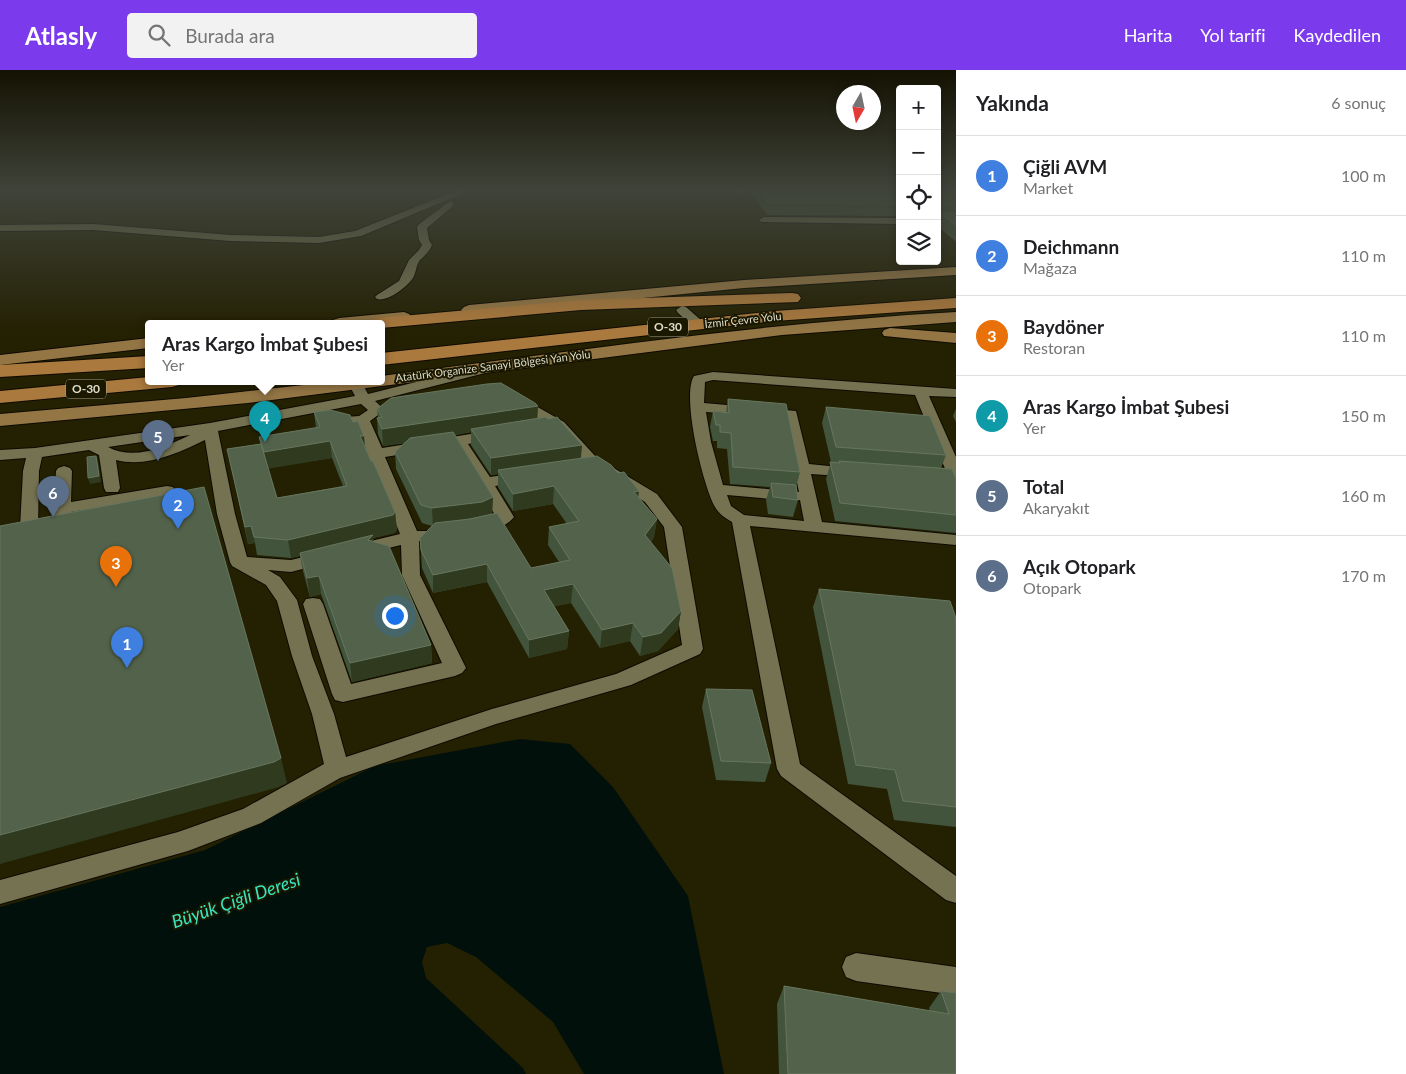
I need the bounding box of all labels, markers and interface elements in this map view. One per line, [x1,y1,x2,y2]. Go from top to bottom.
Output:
search box [127,13,477,58]
text: Atlasly [25,21,97,50]
icon: search [145,21,173,49]
text: Burada ara [185,24,275,47]
text: Harita [1124,24,1172,46]
text: Yol tarifi [1200,24,1266,46]
text: Kaydedilen [1294,24,1381,46]
north arrow [836,85,881,130]
map controls [896,85,941,265]
button: + [896,85,941,130]
text: Yakında [976,90,1049,115]
text: 6 sonuç [1331,93,1386,112]
button: − [896,130,941,175]
text: Çiğli AVM [1023,155,1107,178]
text: 1 [987,166,997,185]
text: 100 m [1341,166,1386,185]
button: locate [896,175,941,220]
text: Market [1023,178,1073,197]
button: layers [896,220,941,265]
text: Deichmann [1023,235,1119,258]
text: 2 [987,246,997,265]
text: 110 m [1341,246,1386,265]
text: Mağaza [1023,258,1077,277]
street label: İzmir Çevre Yolu [704,309,782,330]
text: Baydöner [1023,315,1104,338]
road number: O-30 [648,318,688,336]
popup [145,320,385,385]
text: 3 [987,326,997,345]
text: 110 m [1341,326,1386,345]
text: Aras Kargo İmbat Şubesi [162,332,368,355]
text: Restoran [1023,338,1085,357]
street label: Atatürk Organize Sanayi Bölgesi Yan Yolu [395,347,591,384]
text: Yer [162,355,184,374]
road number: O-30 [66,380,106,398]
text: Aras Kargo İmbat Şubesi [1023,395,1229,418]
pin: 4 [249,401,281,442]
text: 4 [987,406,997,425]
text: 150 m [1341,406,1386,425]
text: Yer [1023,418,1046,437]
pin: 5 [142,420,174,461]
text: Total [1023,475,1064,498]
pin: 6 [37,476,69,517]
text: 5 [987,486,997,505]
text: 160 m [1341,486,1386,505]
pin: 2 [162,488,194,529]
text: Akaryakıt [1023,498,1089,517]
pin: 3 [100,546,132,587]
text: Açık Otopark [1023,555,1136,578]
text: 6 [987,566,997,585]
text: 170 m [1341,566,1386,585]
text: Otopark [1023,578,1081,597]
your location [382,603,408,629]
pin: 1 [111,627,143,668]
water label: Büyük Çiğli Deresi [168,868,303,932]

